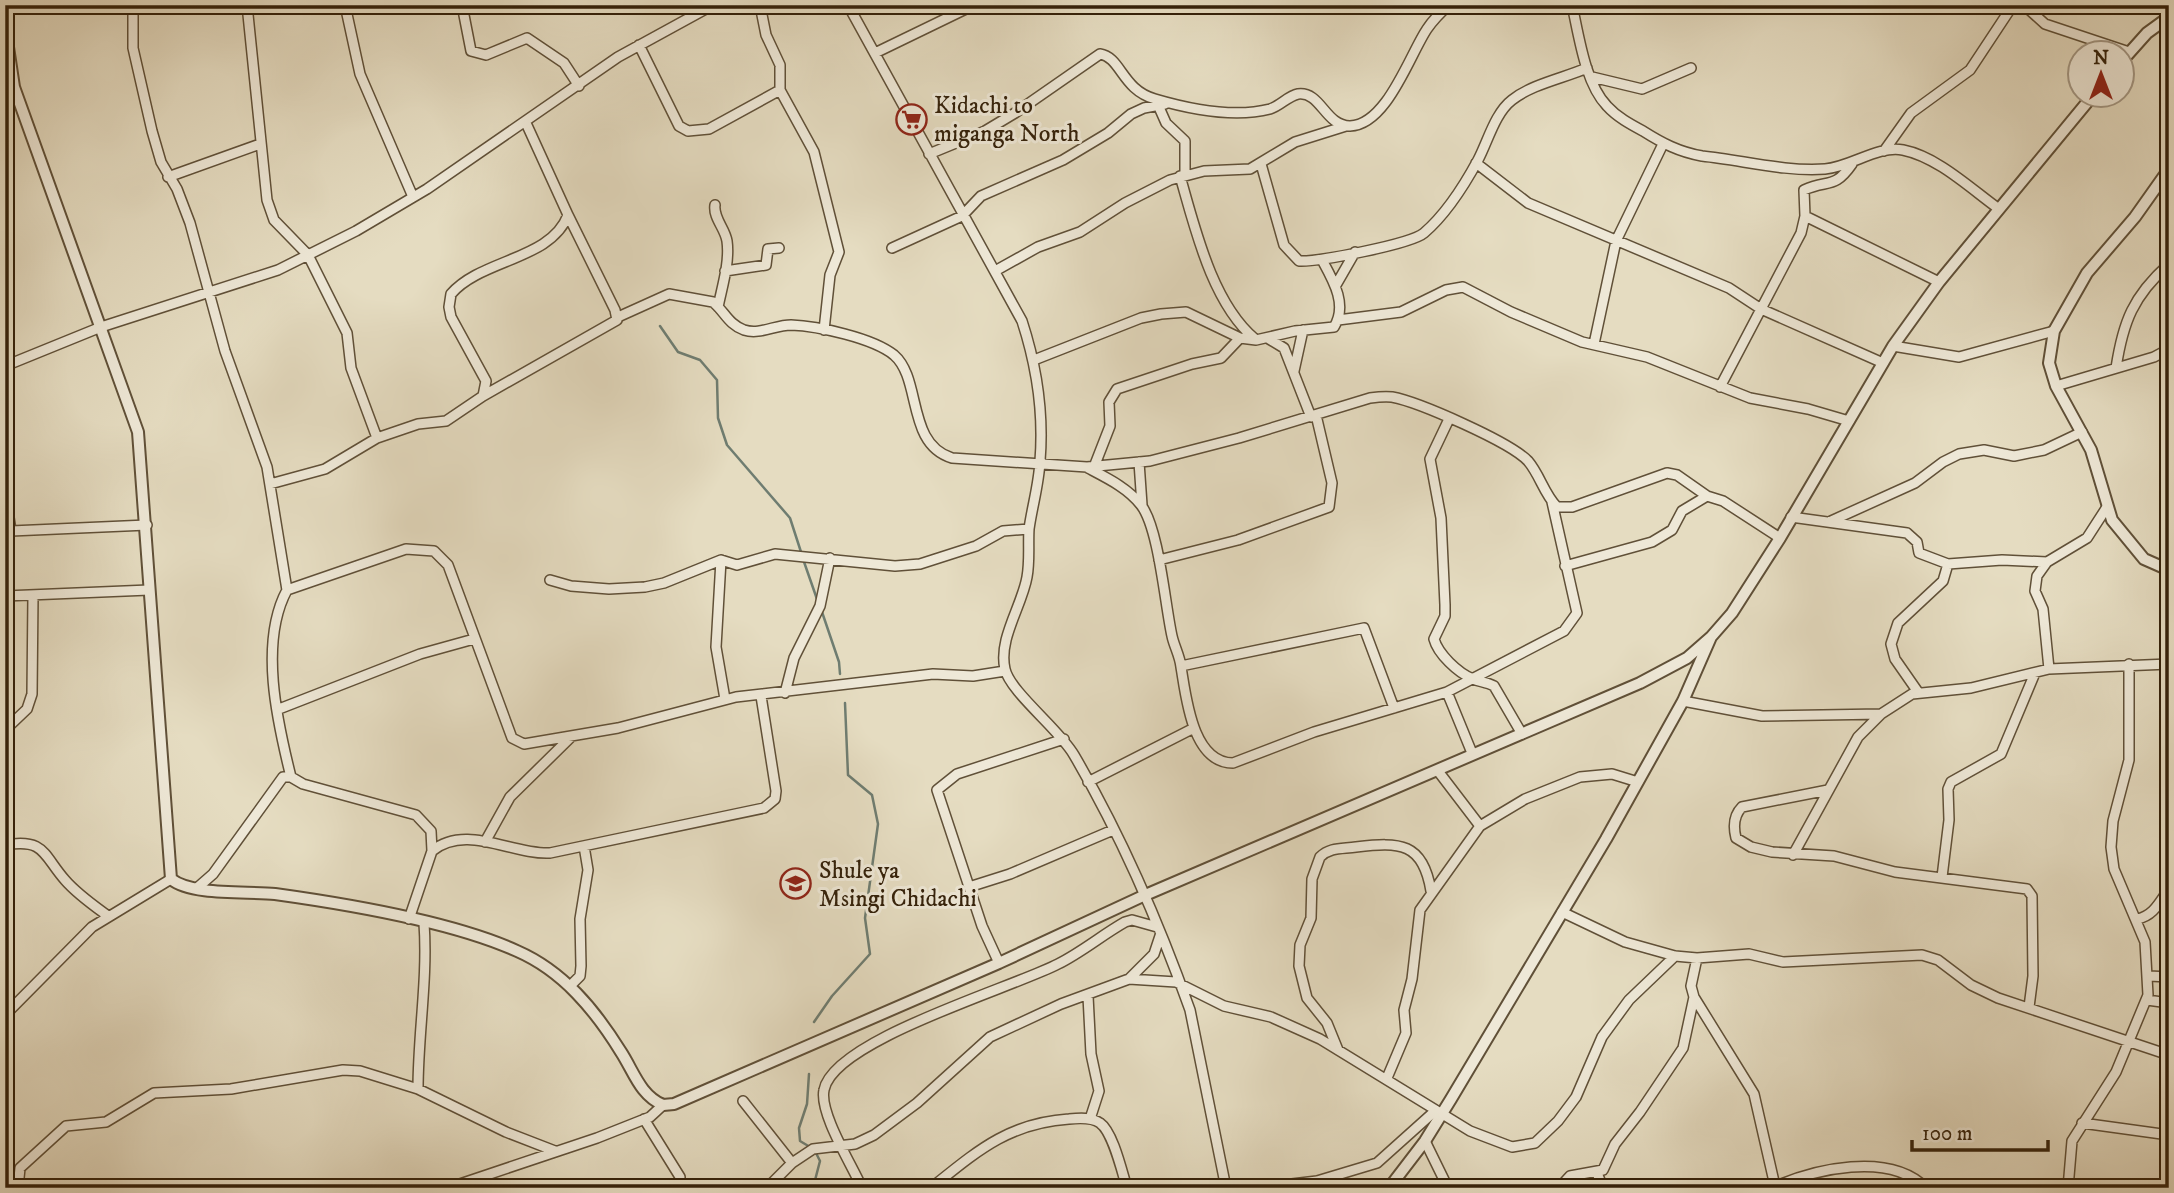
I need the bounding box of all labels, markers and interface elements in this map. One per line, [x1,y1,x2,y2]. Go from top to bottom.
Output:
north arrow [2066,38,2136,108]
text: N [2093,47,2109,70]
place label: Kidachi to miganga North [934,91,1080,149]
supermarket icon: Kidachi to miganga North [894,102,928,136]
place label: Shule ya Msingi Chidachi [819,856,977,914]
school or university icon: Shule ya Msingi Chidachi [779,867,813,901]
scale bar [1912,1109,2048,1153]
text: 100 m [1922,1121,1973,1147]

